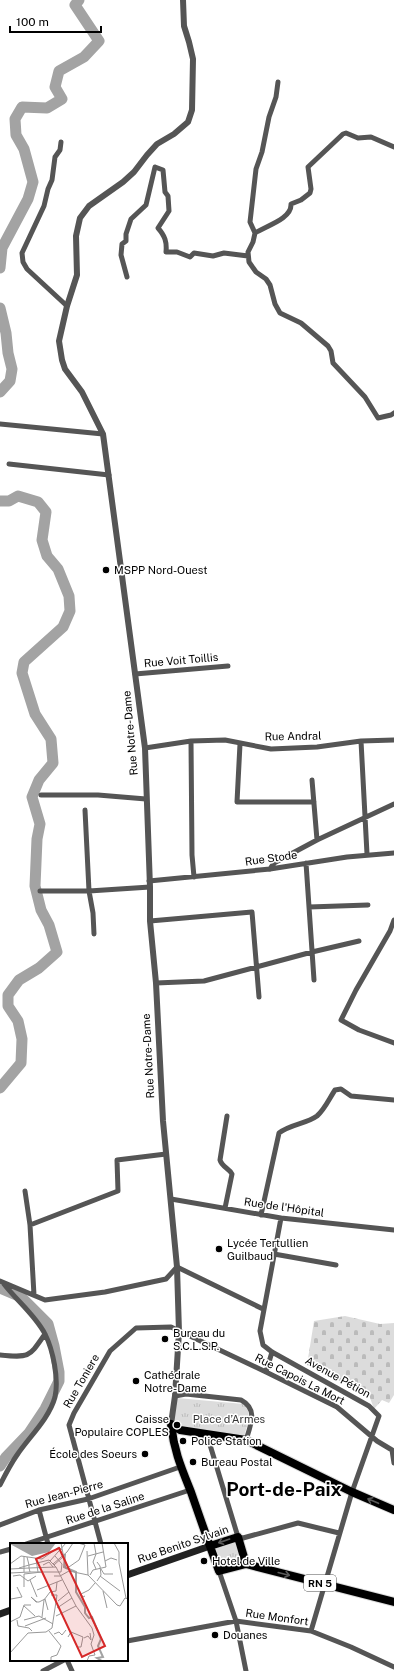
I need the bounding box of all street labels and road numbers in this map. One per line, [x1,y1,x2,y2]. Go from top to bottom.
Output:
street label: Rue Voit Toillis [143,651,219,669]
street label: Rue Notre-Dame [120,690,140,776]
street label: Rue Andral [264,730,322,742]
street label: Rue Stode [244,848,298,868]
street label: Rue Notre-Dame [140,1013,156,1099]
street label: Rue de l'Hôpital [243,1195,325,1219]
street label: Rue Capois La Mort [253,1351,347,1407]
street label: Rue Toniere [61,1352,101,1410]
street label: Avenue Pétion [303,1354,373,1400]
street label: Rue Jean-Pierre [24,1478,104,1510]
street label: Rue de la Saline [64,1490,146,1526]
street label: Rue Benito Sylvain [136,1523,230,1565]
road number: RN 5 [304,1575,336,1591]
street label: Rue Monfort [245,1607,309,1627]

